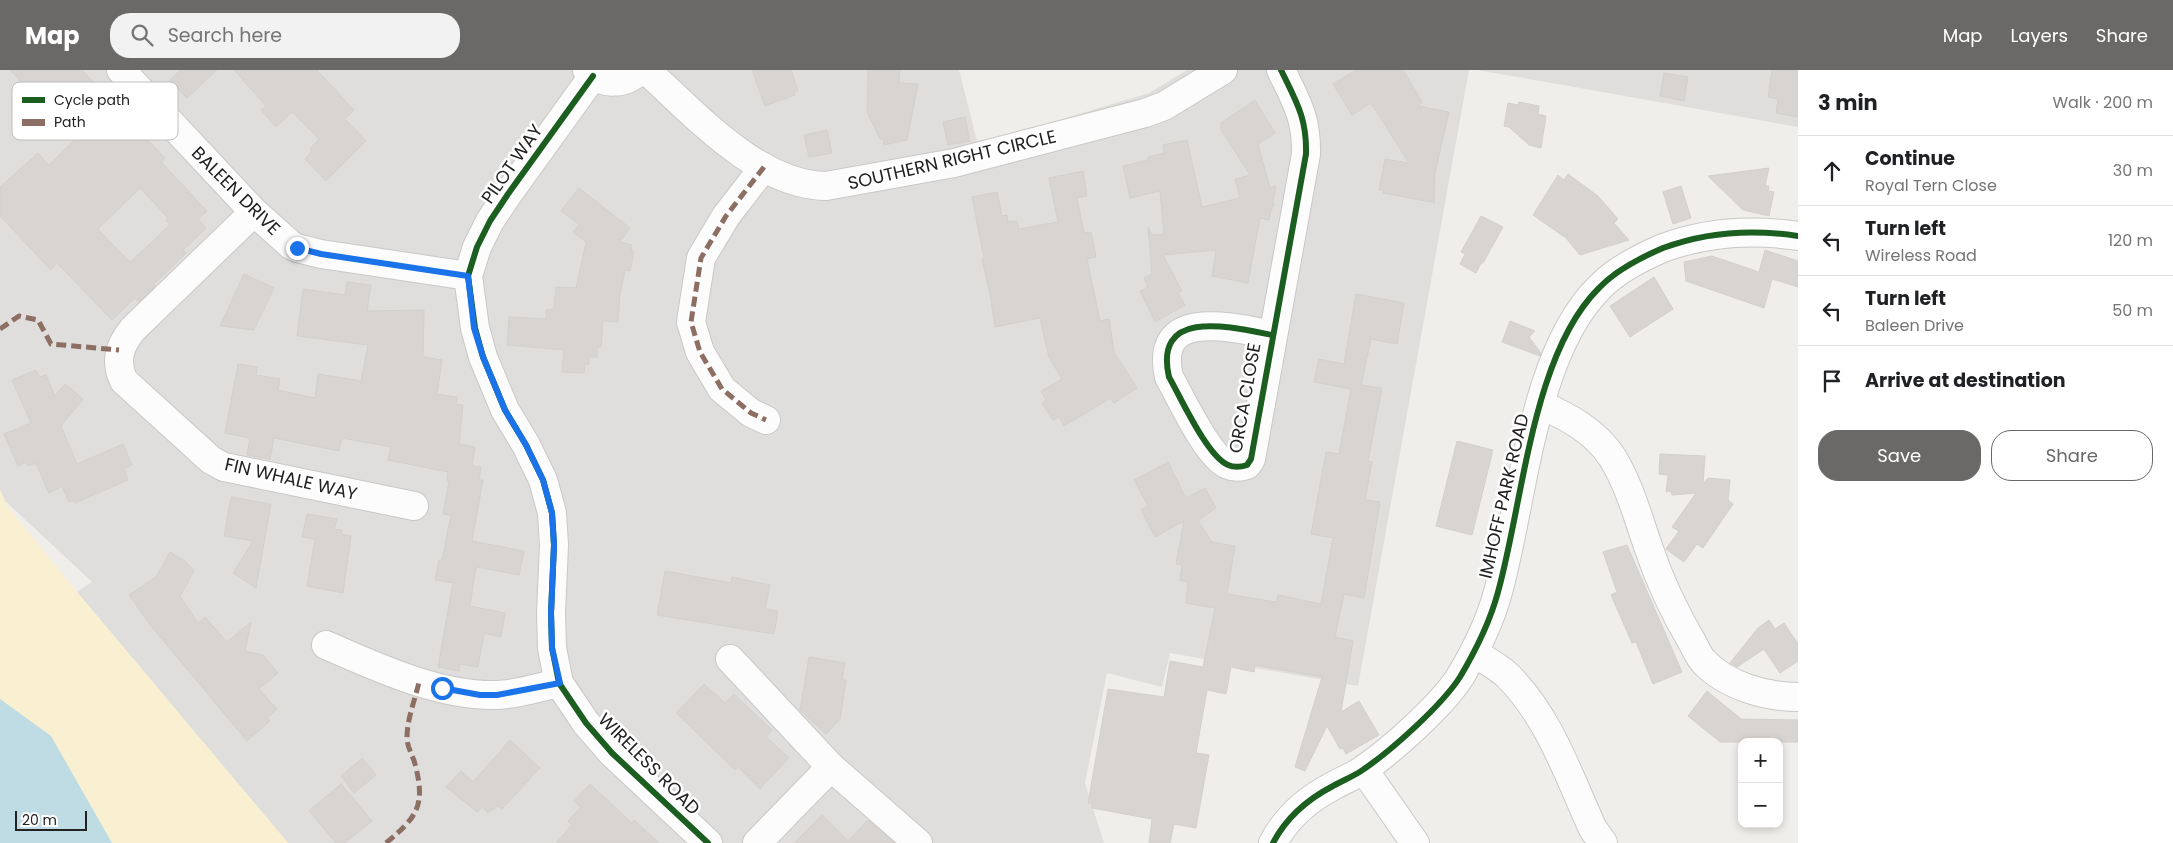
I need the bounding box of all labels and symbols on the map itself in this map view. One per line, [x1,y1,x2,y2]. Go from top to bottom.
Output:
legend [12,82,178,140]
text: Cycle path [54,90,130,110]
text: Path [54,112,86,132]
street label: PILOT WAY [475,119,548,208]
street label: SOUTHERN RIGHT CIRCLE [845,123,1059,196]
street label: BALEEN DRIVE [186,141,286,241]
route end [286,237,309,260]
street label: ORCA CLOSE [1223,341,1267,455]
street label: IMHOFF PARK ROAD [1472,411,1535,581]
street label: FIN WHALE WAY [222,451,360,506]
route start [431,677,454,700]
street label: WIRELESS ROAD [593,707,706,820]
scale bar [15,808,88,831]

